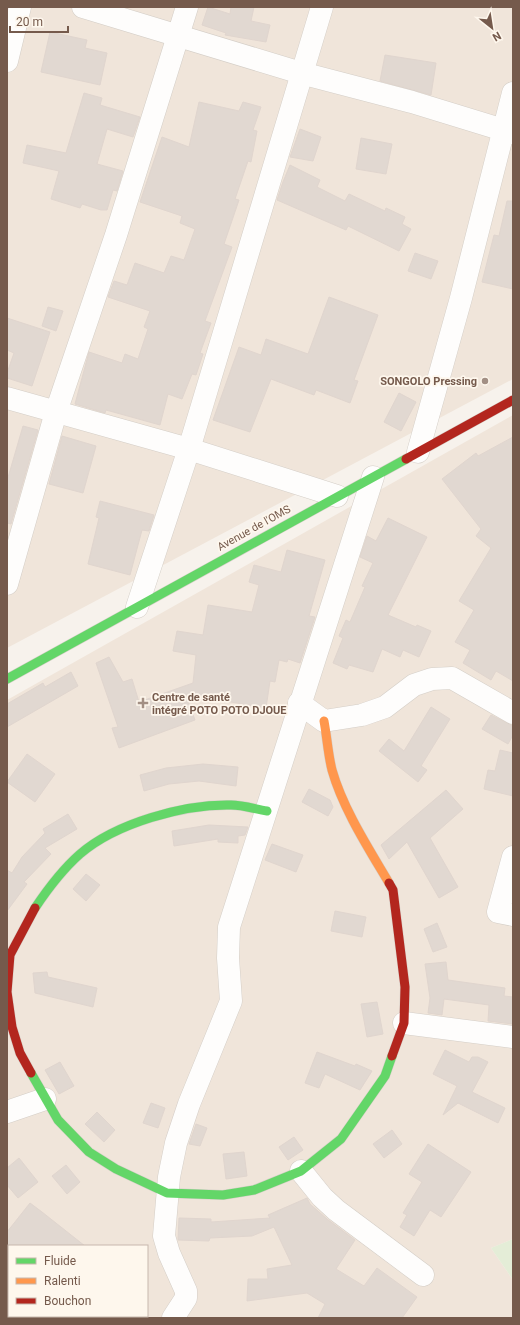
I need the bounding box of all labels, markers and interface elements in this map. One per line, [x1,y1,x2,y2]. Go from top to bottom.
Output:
scale bar [10,8,68,34]
north arrow [472,8,512,48]
text: 20 m [16,15,43,29]
text: N [490,29,503,44]
place label: SONGOLO Pressing [380,375,477,388]
marker: SONGOLO Pressing [480,376,490,386]
street label: Avenue de l'OMS [215,502,293,554]
place label: Centre de santé intégré POTO POTO DJOUE [152,691,287,717]
marker: Centre de santé intégré POTO POTO DJOUE [137,697,149,709]
legend [8,1245,148,1317]
text: Fluide [44,1254,76,1268]
text: Ralenti [44,1274,81,1288]
text: Bouchon [44,1294,91,1308]

